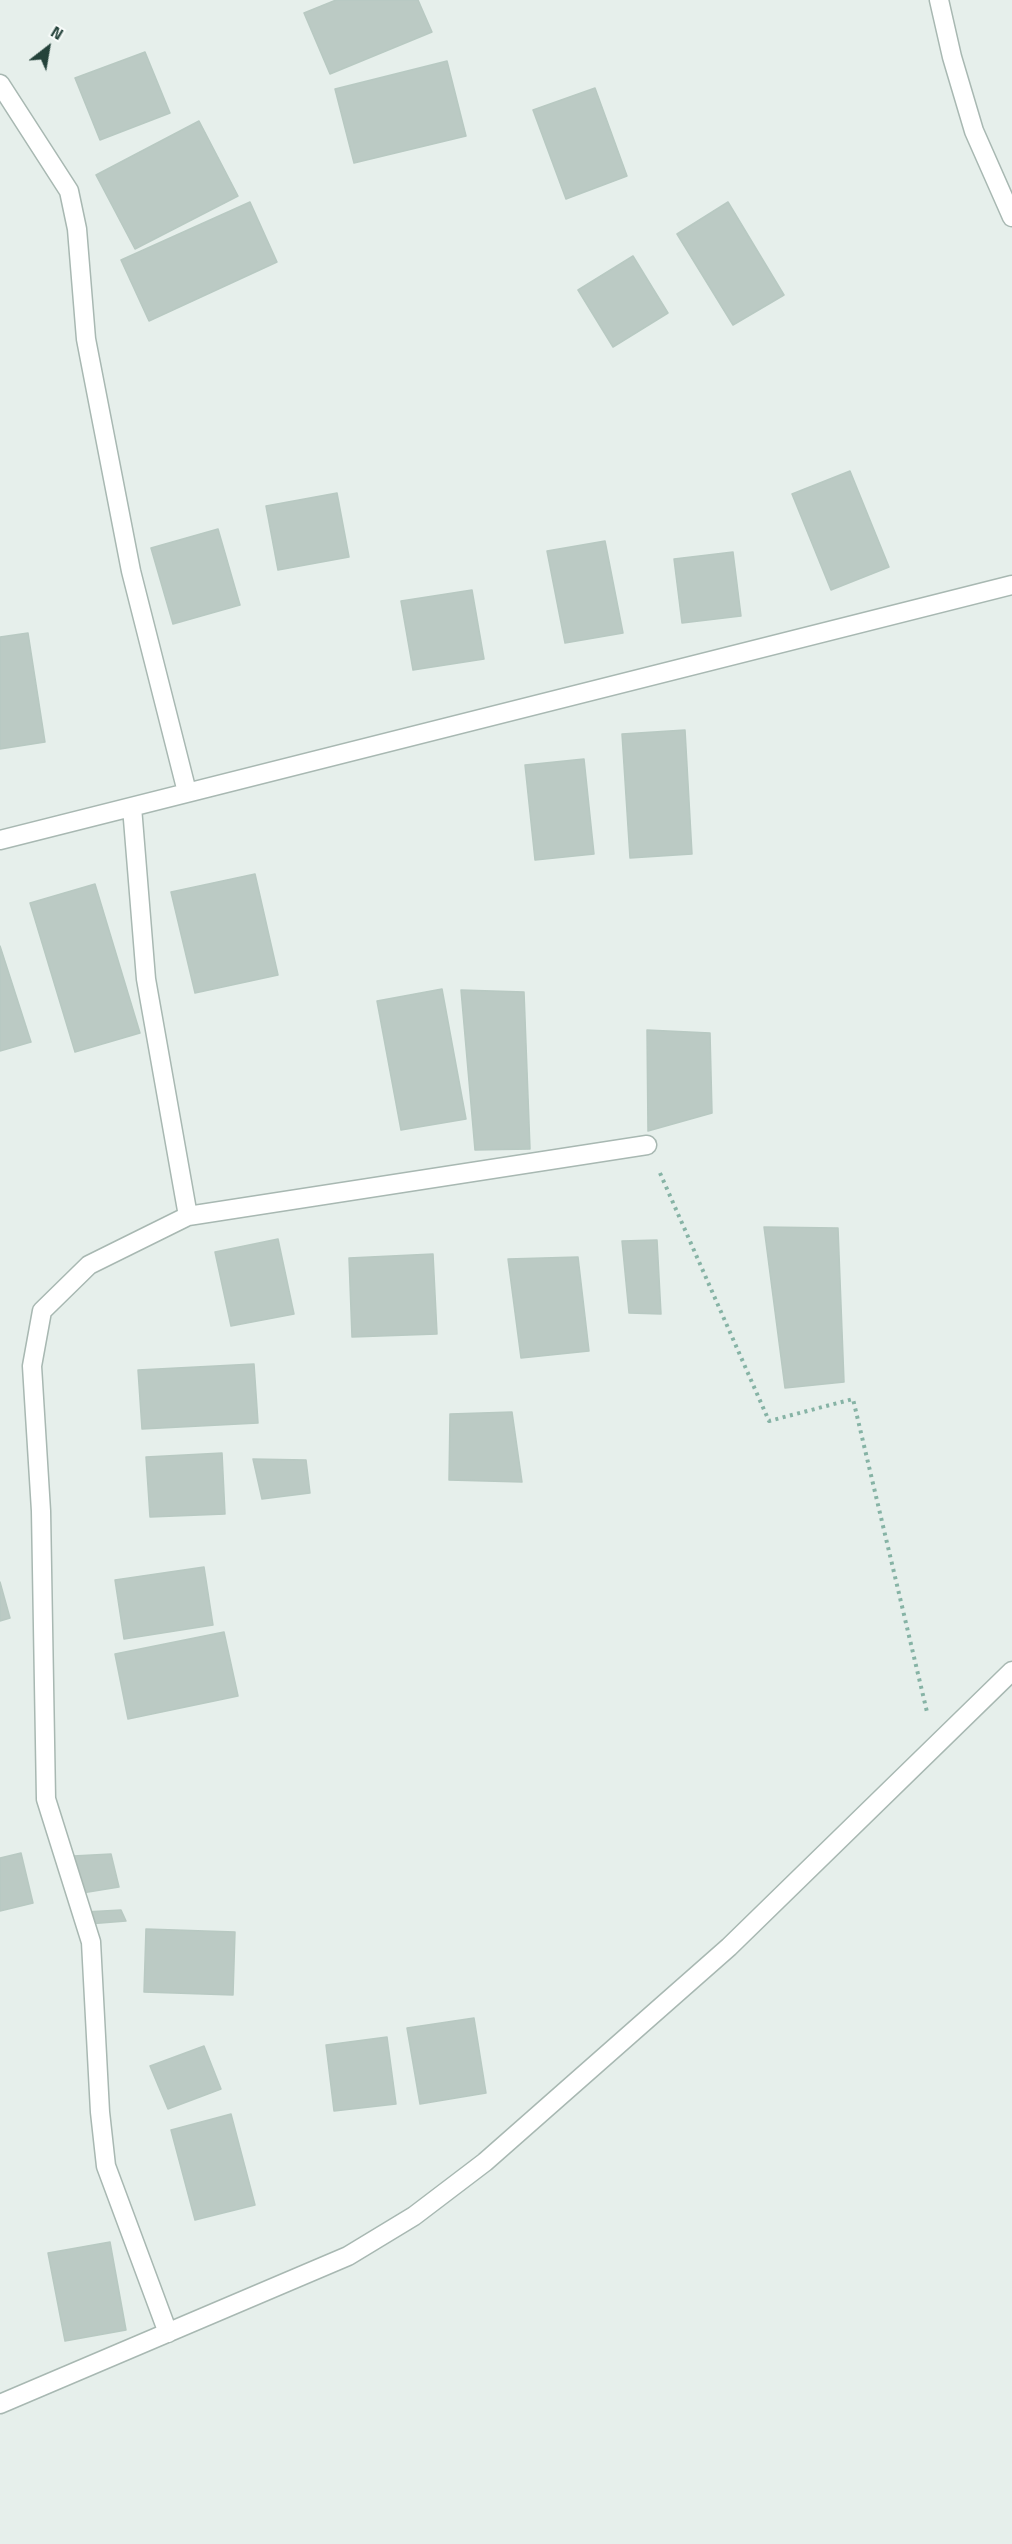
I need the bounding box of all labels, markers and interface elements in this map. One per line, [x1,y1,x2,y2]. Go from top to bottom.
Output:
north arrow [18,18,78,78]
text: N [46,19,68,46]

